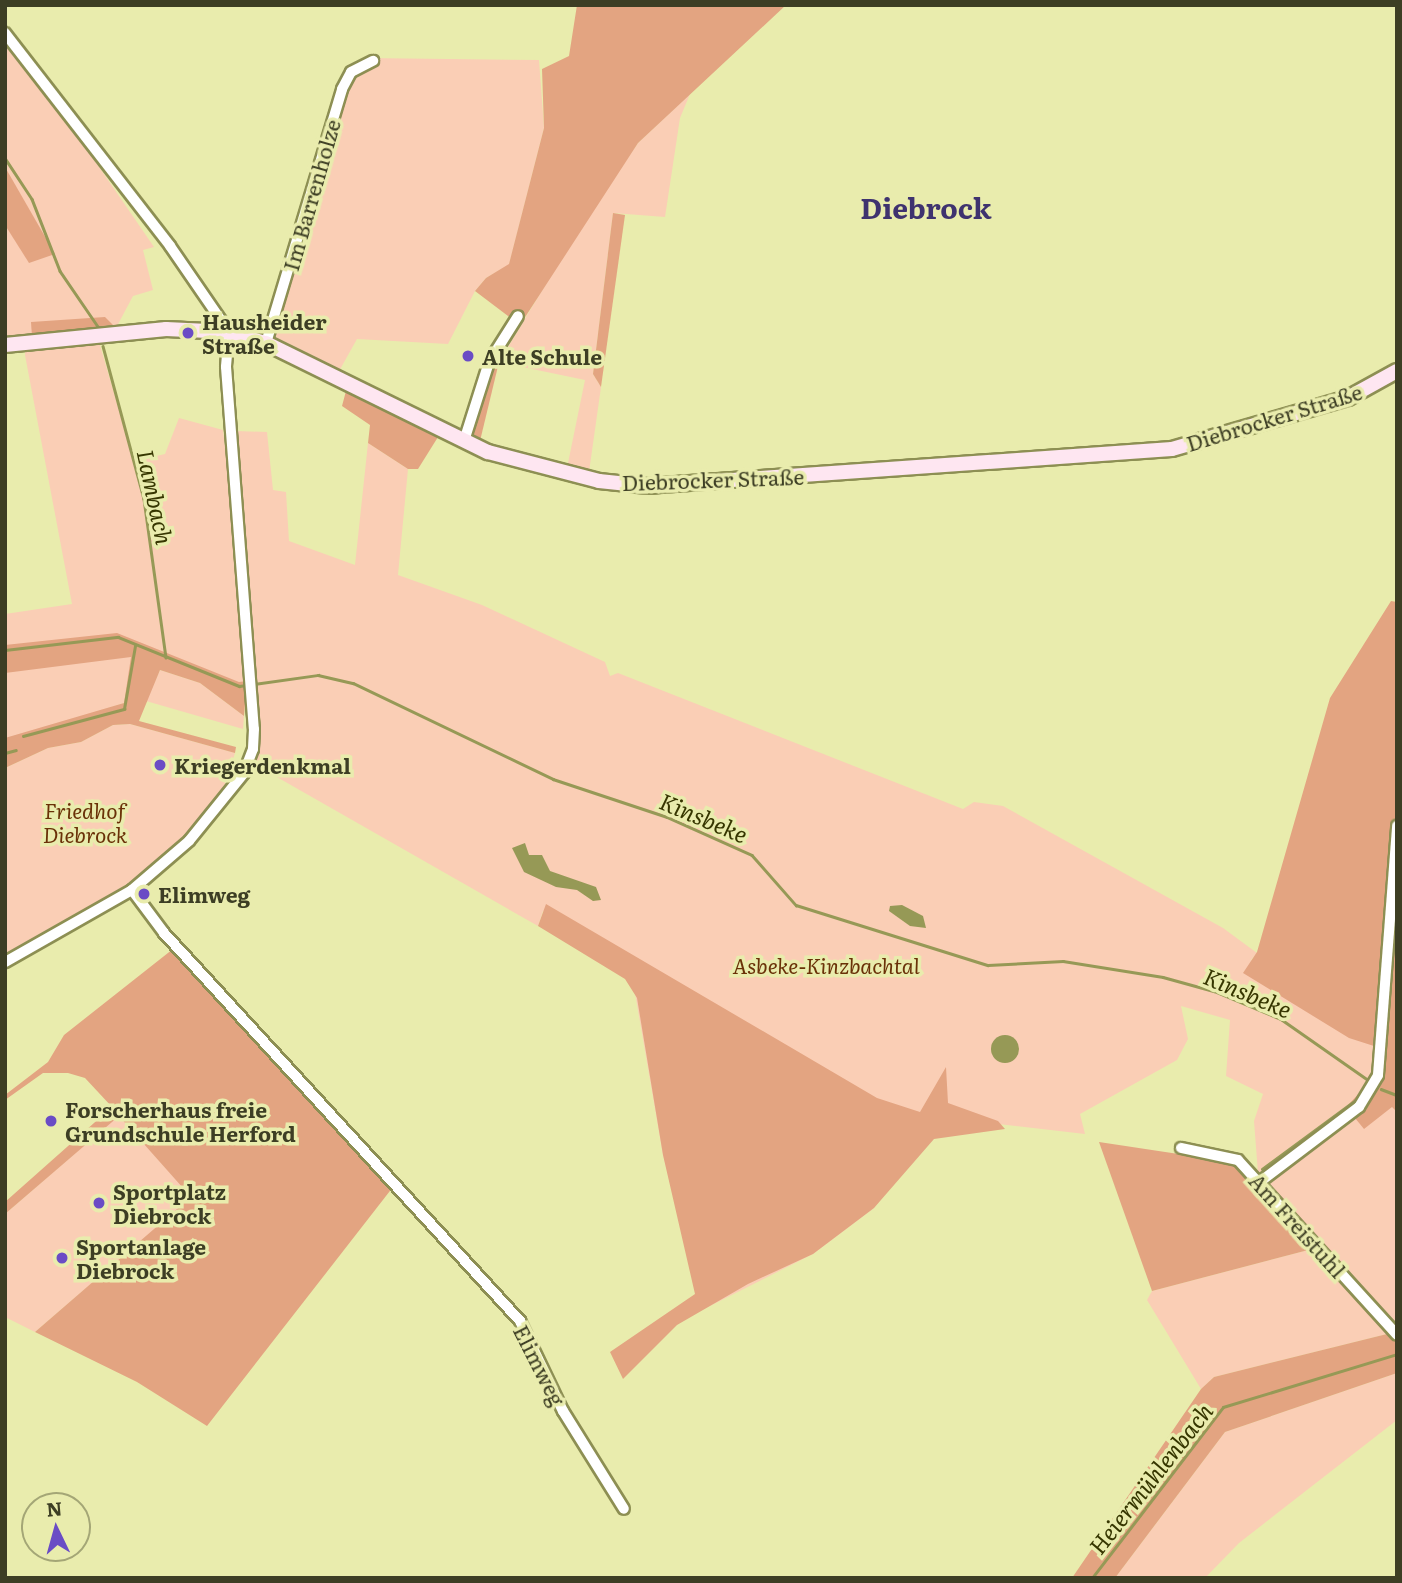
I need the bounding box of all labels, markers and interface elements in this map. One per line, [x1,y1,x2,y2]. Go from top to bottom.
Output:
street label: Im Barrenholze [277,116,345,274]
district label: Diebrock [860,190,992,224]
place label: Hausheider Straße [202,308,327,358]
marker: Hausheider Straße [180,325,196,341]
place label: Alte Schule [482,343,602,369]
marker: Alte Schule [460,348,476,364]
street label: Diebrocker Straße [1183,378,1365,456]
water label: Lambach [133,447,179,547]
street label: Diebrocker Straße [621,463,805,495]
place label: Kriegerdenkmal [174,752,351,778]
marker: Kriegerdenkmal [152,757,168,773]
water label: Kinsbeke [656,786,752,848]
park label: Friedhof Diebrock [43,797,127,847]
place label: Elimweg [158,881,250,907]
marker: Elimweg [136,886,152,902]
park label: Asbeke-Kinzbachtal [732,952,920,978]
water label: Kinsbeke [1200,961,1296,1023]
place label: Forscherhaus freie Grundschule Herford [65,1096,296,1146]
marker: Forscherhaus freie Grundschule Herford [43,1113,59,1129]
street label: Am Freistuhl [1245,1168,1351,1282]
place label: Sportplatz Diebrock [113,1178,226,1228]
marker: Sportplatz Diebrock [91,1195,107,1211]
place label: Sportanlage Diebrock [76,1233,206,1283]
marker: Sportanlage Diebrock [54,1250,70,1266]
street label: Elimweg [509,1320,571,1410]
water label: Heiermühlenbach [1083,1397,1217,1559]
north arrow [21,1492,91,1562]
text: N [45,1493,64,1523]

